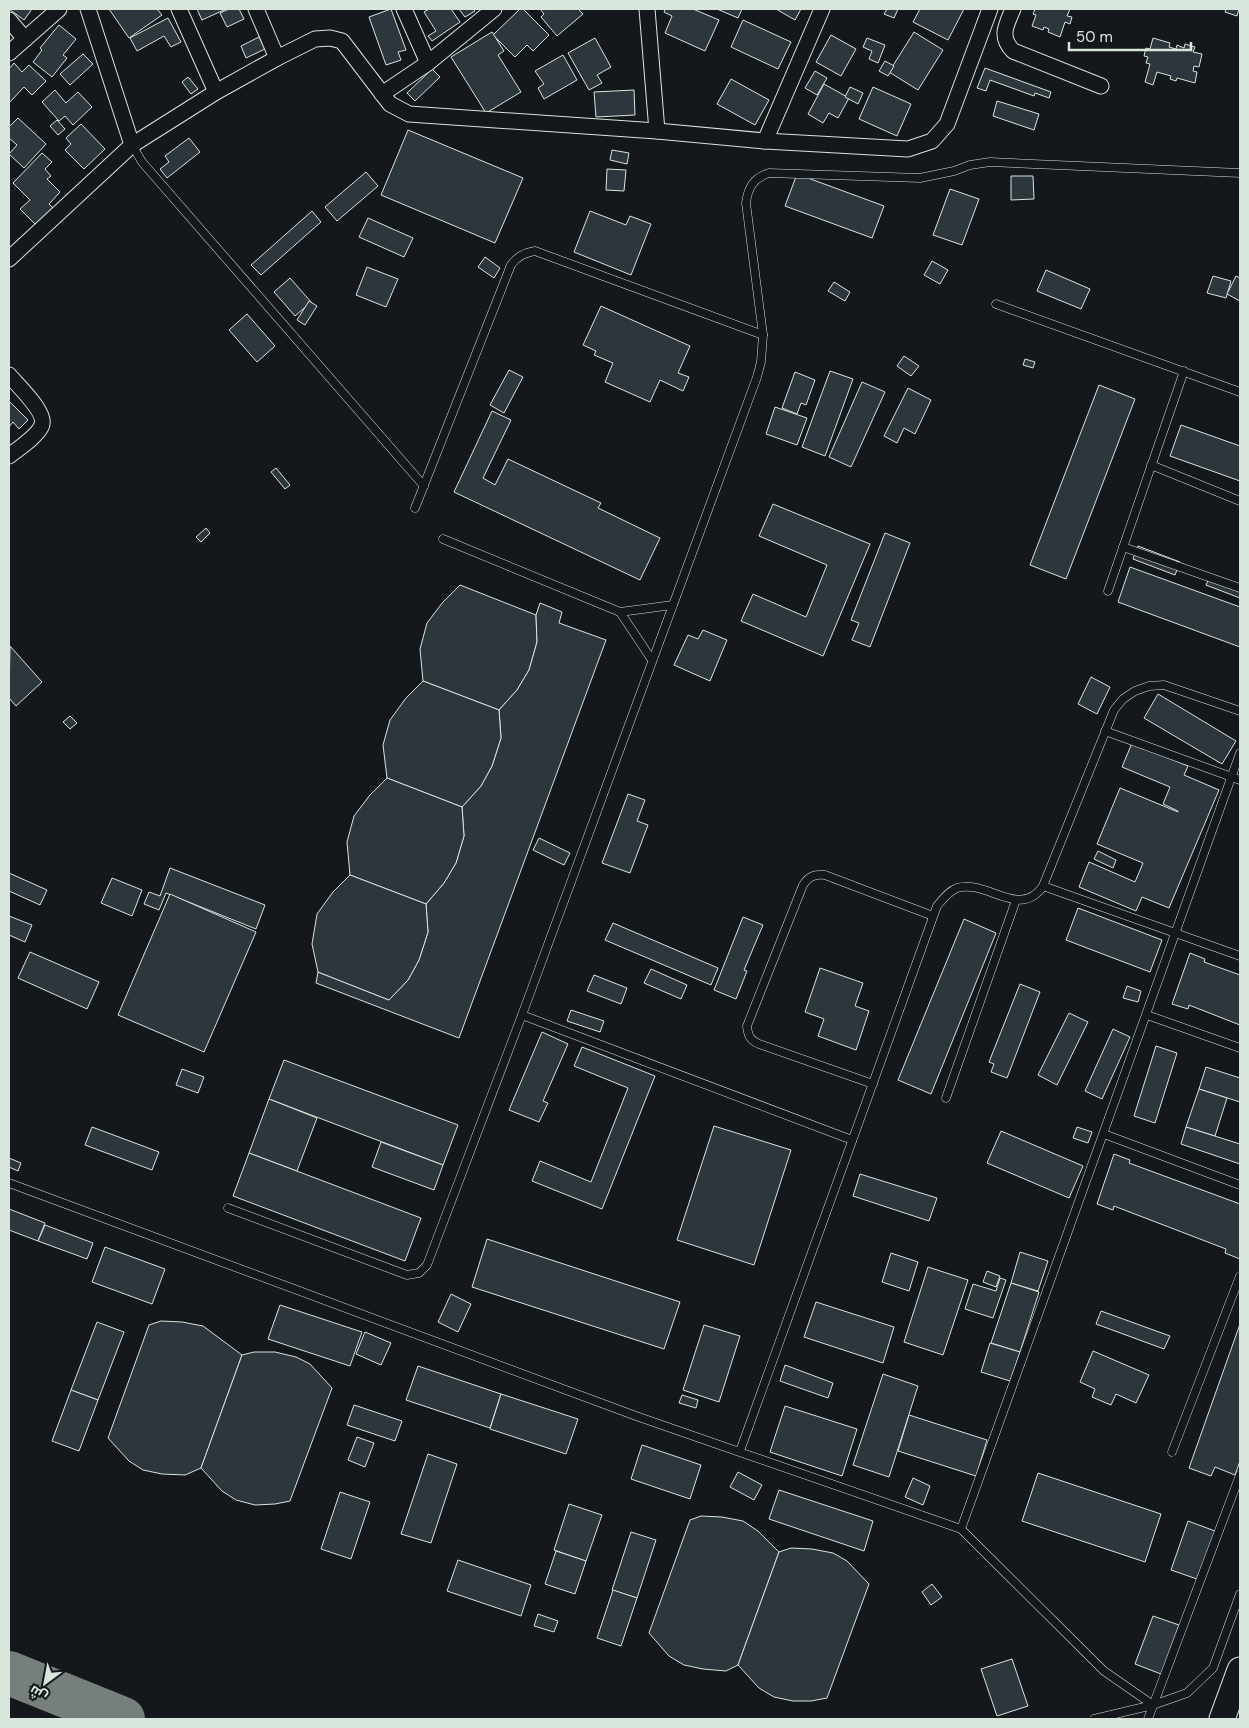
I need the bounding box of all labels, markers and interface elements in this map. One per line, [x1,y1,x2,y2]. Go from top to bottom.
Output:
scale bar [1069,20,1192,52]
text: 50 m [1076,27,1113,47]
north arrow [20,1658,70,1708]
text: ش [26,1682,50,1706]

